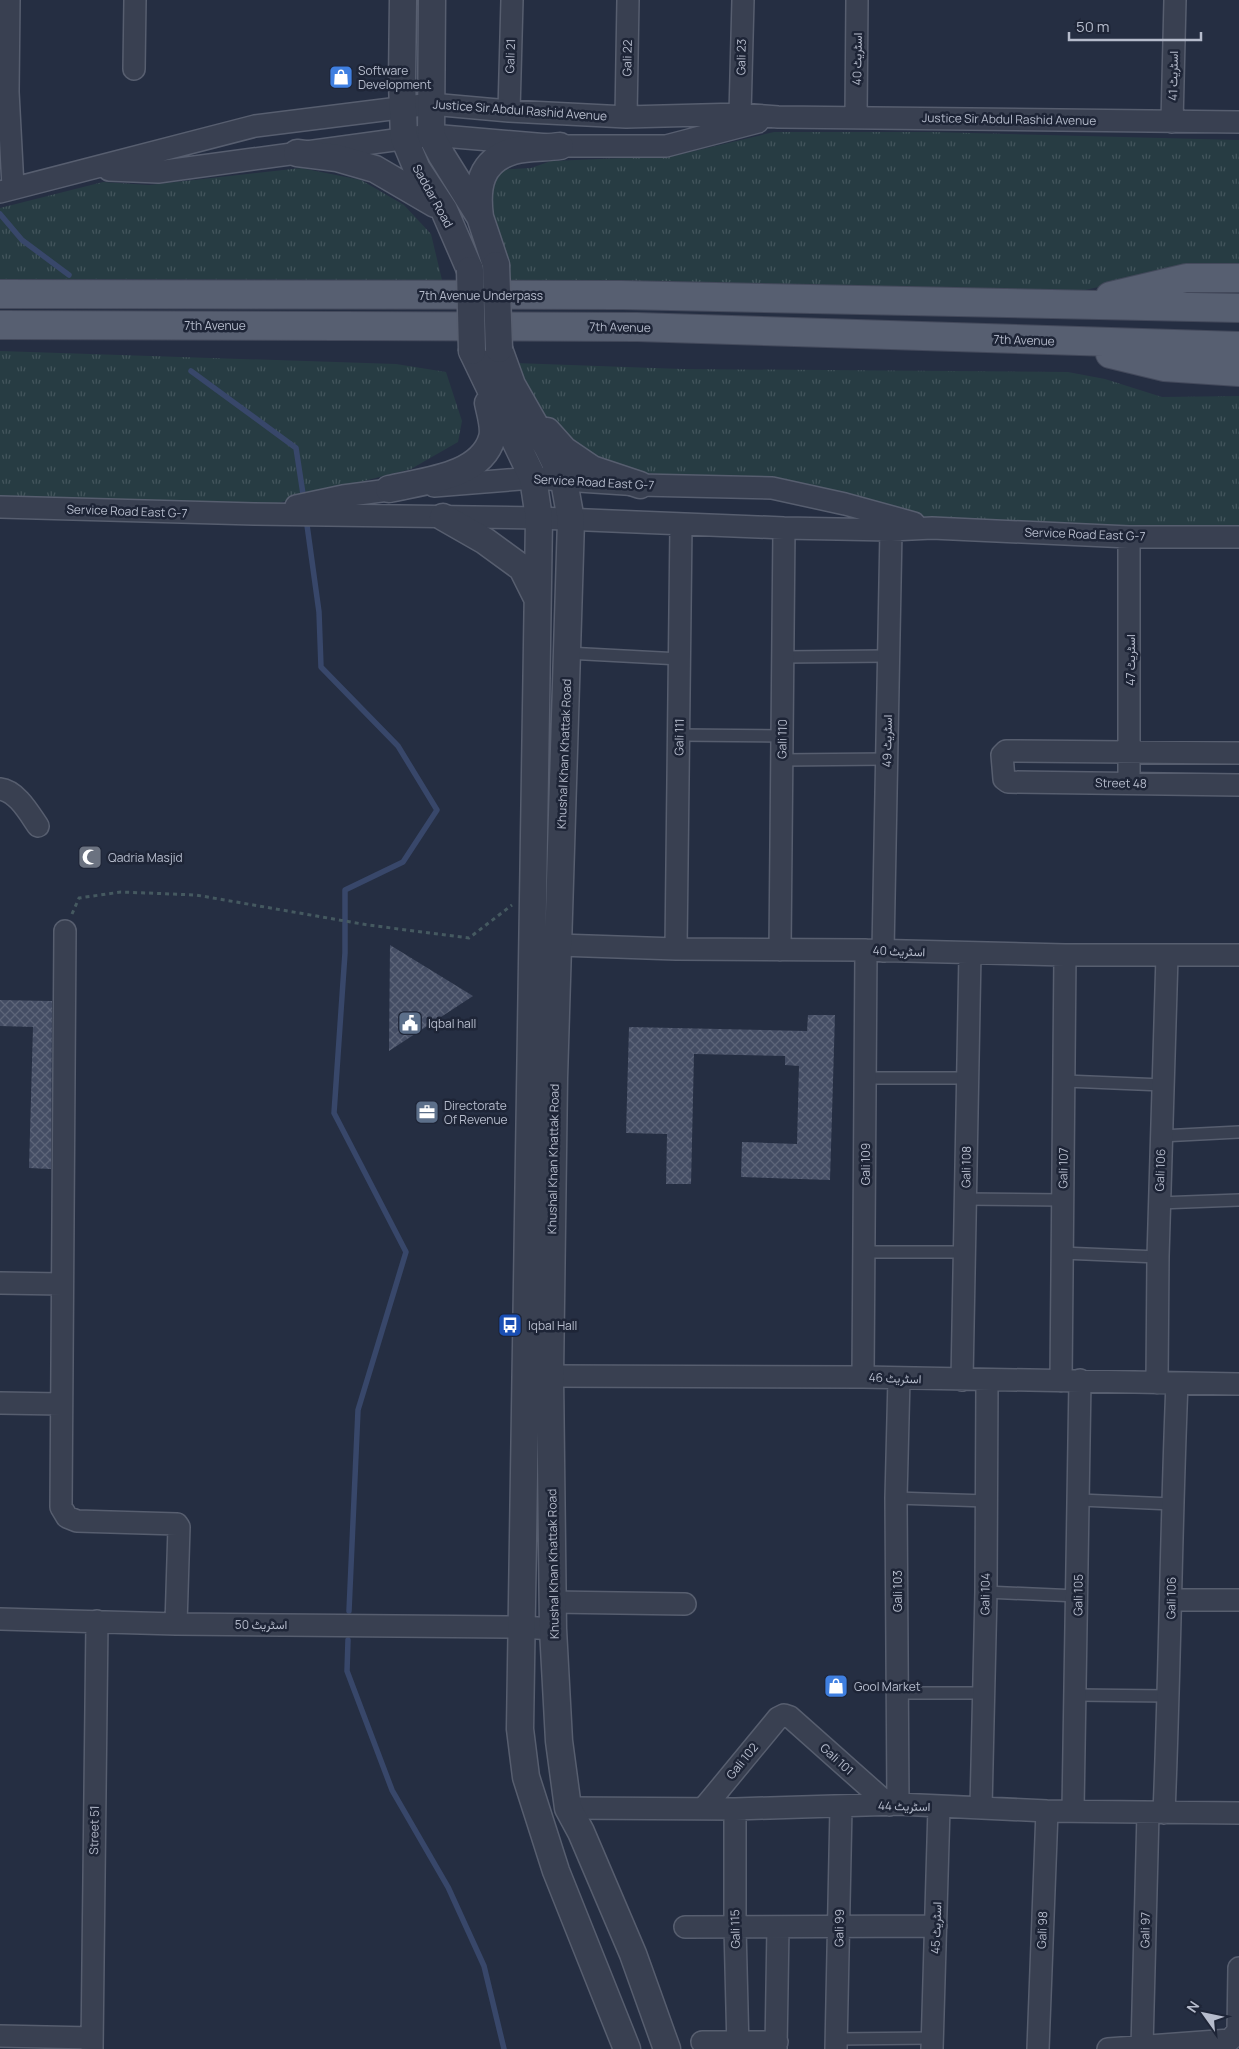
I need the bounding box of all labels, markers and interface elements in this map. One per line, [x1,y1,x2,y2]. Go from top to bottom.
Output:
scale bar [1069,10,1202,42]
text: 50 m [1076,16,1110,37]
street label: اسٹریٹ 40 [848,33,866,85]
street label: Gali 21 [501,38,519,74]
street label: Gali 22 [618,39,636,77]
street label: Gali 23 [732,39,750,75]
street label: اسٹریٹ 41 [1164,51,1182,101]
place label: Software Development [358,62,432,93]
shop icon: Software Development [328,64,354,90]
street label: Justice Sir Abdul Rashid Avenue [432,95,608,125]
street label: Justice Sir Abdul Rashid Avenue [922,109,1096,129]
street label: Saddar Road [409,161,457,231]
street label: 7th Avenue Underpass [419,287,543,304]
street label: 7th Avenue [184,317,246,334]
street label: 7th Avenue [589,318,651,336]
street label: 7th Avenue [993,330,1055,350]
street label: Service Road East G-7 [533,470,655,494]
street label: Service Road East G-7 [66,500,188,522]
street label: Service Road East G-7 [1024,523,1146,545]
street label: اسٹریٹ 47 [1122,634,1139,686]
street label: Khushal Khan Khattak Road [553,679,575,829]
street label: اسٹریٹ 49 [878,715,896,767]
street label: Gali 111 [670,718,688,756]
street label: Gali 110 [773,719,791,759]
street label: Street 48 [1095,774,1147,792]
mosque icon: Qadria Masjid [77,844,103,870]
place label: Qadria Masjid [108,849,183,866]
street label: اسٹریٹ 40 [872,942,926,960]
public building icon: Iqbal hall [397,1010,423,1036]
place label: Iqbal hall [428,1015,476,1032]
street label: Khushal Khan Khattak Road [543,1084,563,1234]
place label: Directorate Of Revenue [444,1097,508,1128]
office icon: Directorate Of Revenue [414,1099,440,1125]
street label: Gali 109 [857,1143,874,1185]
street label: Gali 108 [957,1146,975,1188]
street label: Gali 107 [1054,1147,1072,1189]
street label: Gali 106 [1151,1148,1169,1192]
bus stop icon: Iqbal Hall [497,1312,523,1338]
place label: Iqbal Hall [528,1317,577,1334]
street label: اسٹریٹ 46 [868,1369,922,1387]
street label: Khushal Khan Khattak Road [543,1489,563,1639]
street label: Gali 103 [889,1570,906,1612]
street label: Gali 104 [976,1573,994,1615]
street label: Gali 105 [1069,1574,1087,1616]
street label: Gali 106 [1162,1577,1180,1619]
street label: اسٹریٹ 50 [235,1616,287,1633]
shop icon: Gool Market [823,1673,849,1699]
place label: Gool Market [854,1678,921,1695]
street label: Gali 102 [722,1739,762,1783]
street label: Gali 101 [817,1739,857,1779]
street label: اسٹریٹ 44 [878,1797,930,1815]
street label: Street 51 [85,1805,103,1855]
street label: اسٹریٹ 45 [927,1902,945,1954]
street label: Gali 115 [726,1909,744,1949]
street label: Gali 99 [830,1909,848,1947]
street label: Gali 98 [1033,1911,1051,1949]
street label: Gali 97 [1136,1912,1154,1948]
north arrow [1179,1989,1229,2039]
text: N [1182,1997,1203,2016]

